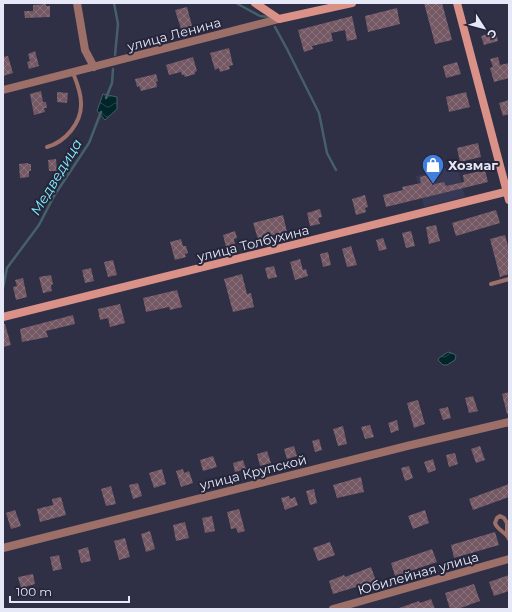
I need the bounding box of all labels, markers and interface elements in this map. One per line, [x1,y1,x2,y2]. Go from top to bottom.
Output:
north arrow [464,8,504,48]
street label: улица Ленина [124,14,223,54]
text: С [484,27,500,41]
water label: Медведица [26,135,86,219]
shop icon: Хозмаг [420,152,446,185]
place label: Хозмаг [448,157,498,173]
street label: улица Толбухина [194,221,311,265]
street label: улица Крупской [197,451,308,493]
street label: Юбилейная улица [356,548,480,598]
scale bar [10,578,129,604]
text: 100 m [16,584,52,599]

